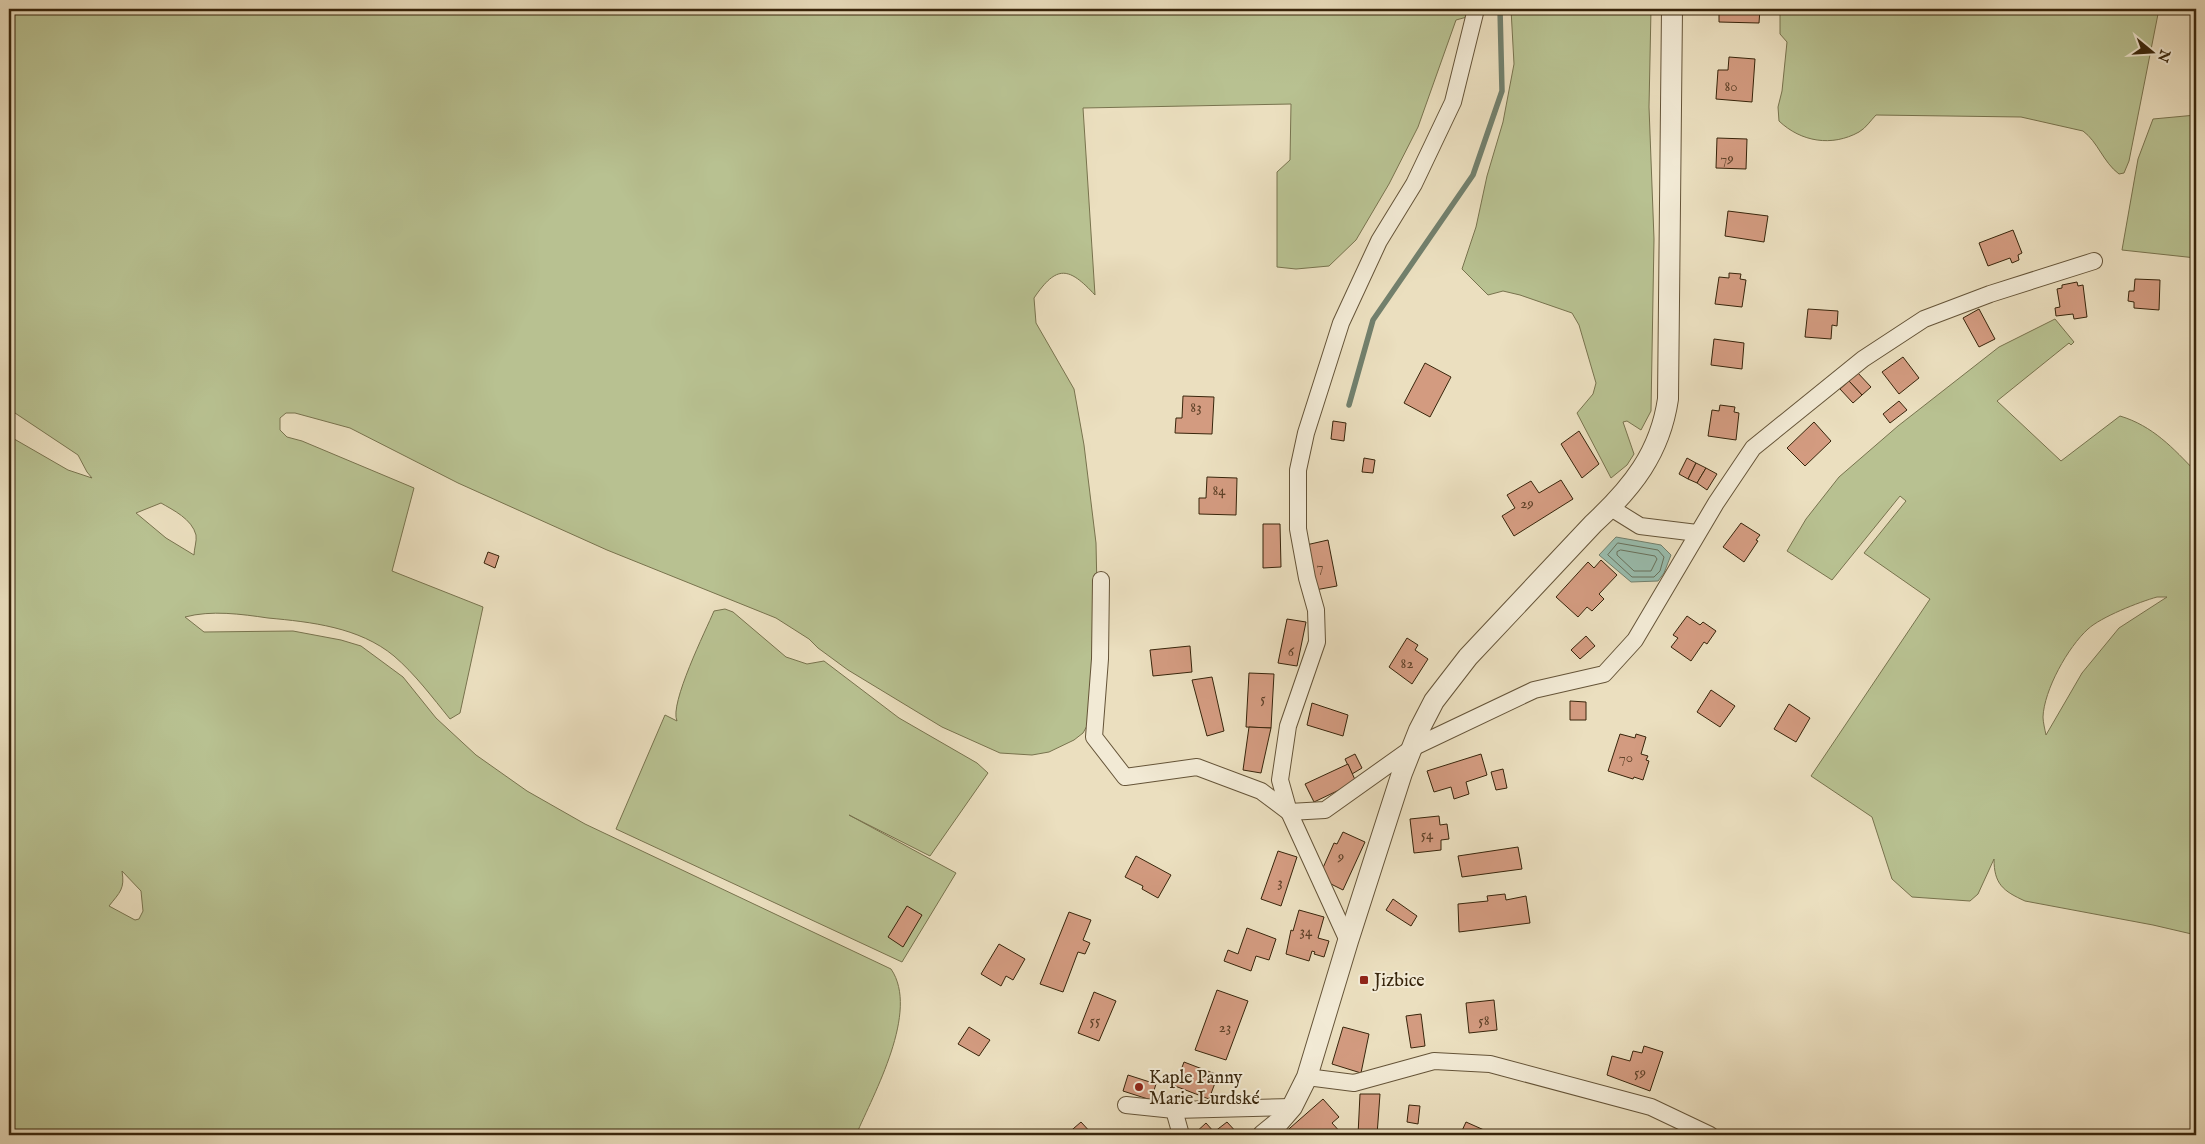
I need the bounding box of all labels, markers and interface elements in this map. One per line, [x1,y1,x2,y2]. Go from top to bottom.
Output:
north arrow [2128,28,2178,78]
text: N [2153,46,2174,64]
house number: 80 [1724,77,1738,96]
house number: 79 [1720,149,1734,168]
house number: 83 [1190,398,1202,417]
house number: 84 [1212,481,1226,500]
house number: 29 [1520,494,1534,513]
house number: 7 [1316,557,1324,576]
house number: 6 [1288,642,1295,661]
house number: 82 [1401,654,1413,673]
house number: 5 [1260,689,1266,708]
house number: 70 [1619,748,1633,767]
house number: 54 [1421,825,1434,844]
house number: 9 [1337,847,1344,866]
house number: 3 [1277,873,1283,892]
house number: 34 [1300,922,1313,941]
place label: Jizbice [1372,970,1425,993]
marker: Jizbice [1358,974,1370,986]
house number: 55 [1090,1011,1101,1030]
house number: 58 [1478,1011,1490,1030]
house number: 23 [1219,1018,1231,1037]
house number: 59 [1634,1063,1646,1082]
place label: Kaple Panny Marie Lurdské [1149,1067,1260,1111]
marker: Kaple Panny Marie Lurdské [1133,1081,1145,1093]

